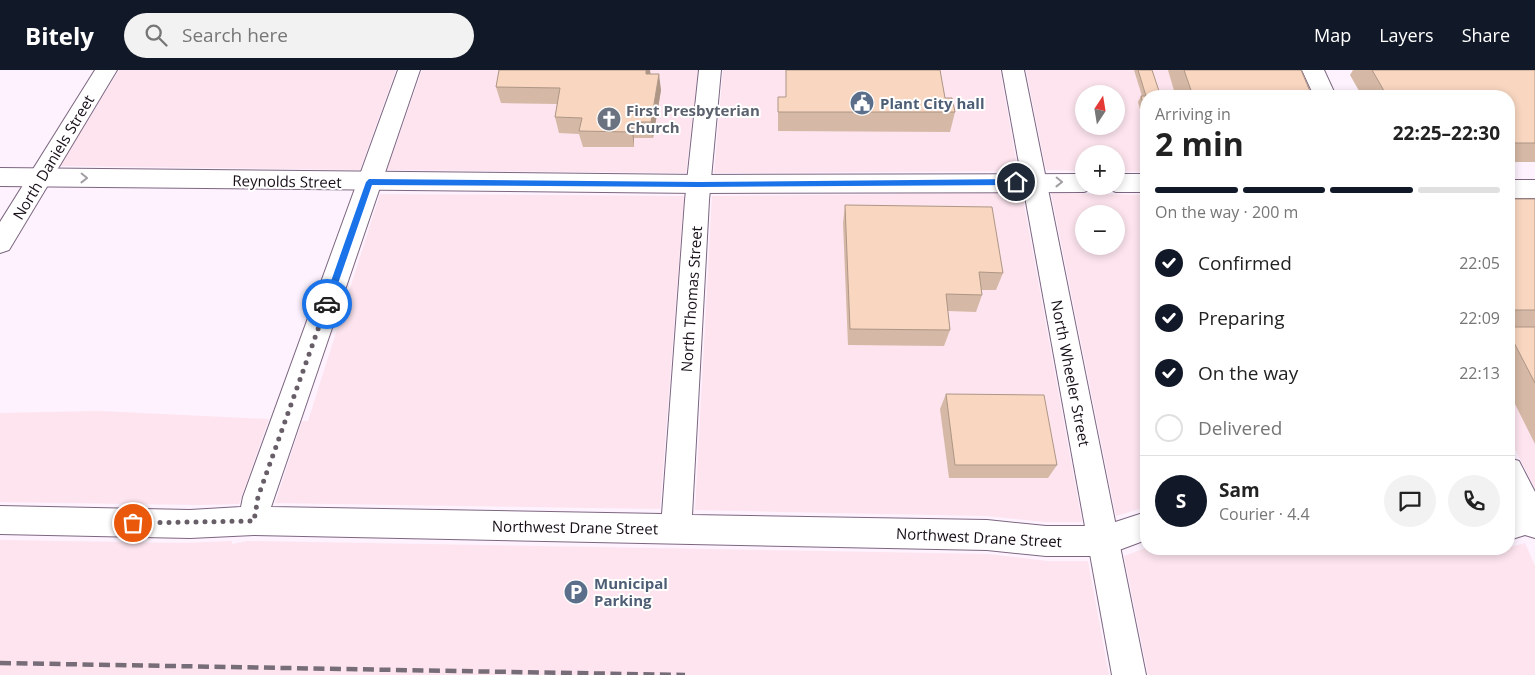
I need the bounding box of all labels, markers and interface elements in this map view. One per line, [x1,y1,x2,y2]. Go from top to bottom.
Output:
search box [124,13,474,58]
text: Bitely [25,19,94,52]
icon: search [142,21,170,49]
text: Search here [182,22,288,48]
text: Map [1314,23,1351,47]
text: Layers [1379,23,1434,47]
text: Share [1462,23,1510,47]
north arrow [1075,85,1125,135]
map controls [1075,85,1125,255]
public building icon: Plant City hall [849,90,875,116]
street label: North Daniels Street [8,91,98,223]
place label: Plant City hall [880,93,984,113]
place label: First Presbyterian Church [626,100,760,137]
text: Arriving in [1155,103,1231,125]
church icon: First Presbyterian Church [596,106,622,132]
text: 22:25–22:30 [1393,120,1500,146]
text: 2 min [1155,122,1244,165]
button: + [1075,145,1125,195]
pin [995,161,1037,203]
icon: home [1002,168,1030,196]
street label: Reynolds Street [232,170,342,192]
one-way arrow [80,173,88,183]
one-way arrow [1056,177,1063,187]
text: On the way · 200 m [1155,201,1298,223]
button: − [1075,205,1125,255]
street label: North Thomas Street [676,225,706,373]
icon: check [1155,249,1183,277]
text: Confirmed [1198,250,1292,276]
text: 22:05 [1459,252,1500,274]
courier [302,279,352,329]
icon: car [313,290,341,318]
street label: North Wheeler Street [1047,298,1095,448]
icon: check [1155,304,1183,332]
text: Preparing [1198,305,1285,331]
text: 22:09 [1459,307,1500,329]
icon: check [1155,359,1183,387]
text: On the way [1198,360,1298,386]
text: 22:13 [1459,362,1500,384]
text: Delivered [1198,415,1282,441]
button: chat [1384,475,1436,527]
button: phone [1448,475,1500,527]
text: Sam [1219,477,1260,503]
text: S [1176,488,1186,514]
pin [112,502,154,544]
text: Courier · 4.4 [1219,503,1310,525]
icon: bag [119,509,147,537]
street label: Northwest Drane Street [492,516,658,538]
street label: Northwest Drane Street [895,523,1063,551]
place label: Municipal Parking [594,573,668,610]
parking icon: Municipal Parking [563,579,589,605]

